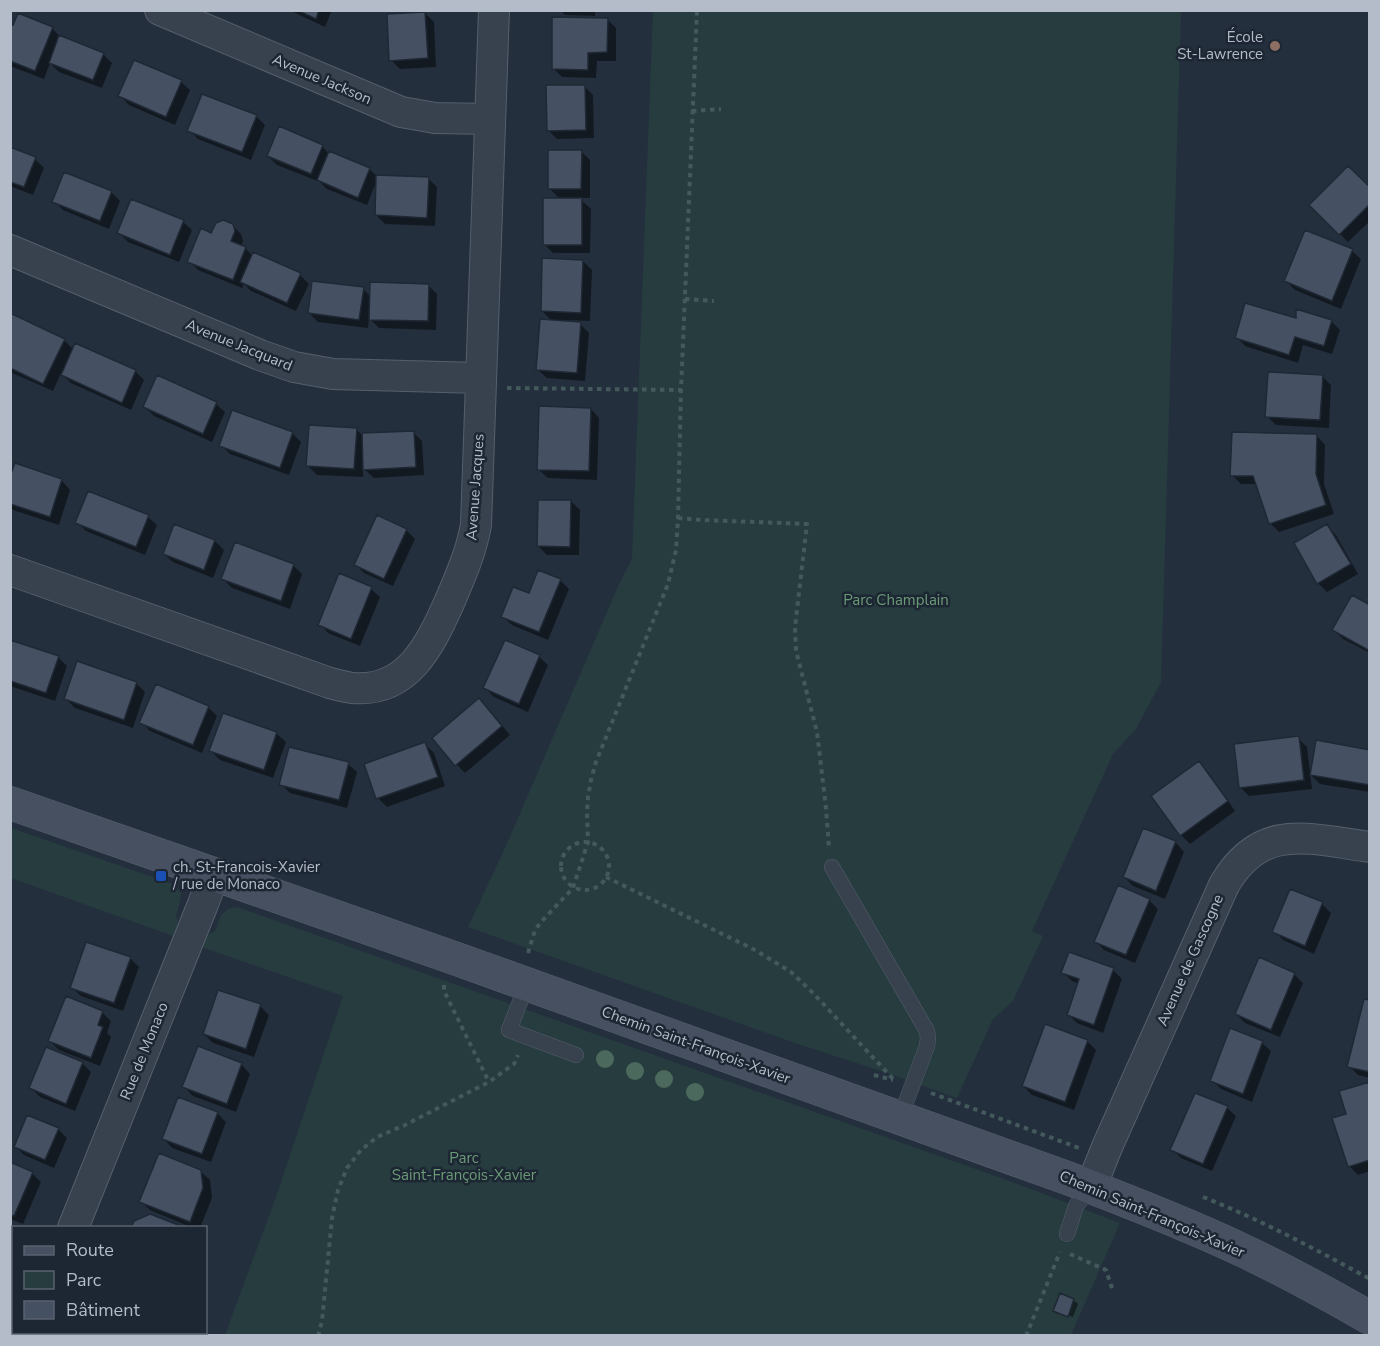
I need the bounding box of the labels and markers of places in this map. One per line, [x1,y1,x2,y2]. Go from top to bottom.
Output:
place label: École St-Lawrence [1177,27,1263,64]
marker: École St-Lawrence [1268,39,1282,53]
place label: ch. St-Francois-Xavier / rue de Monaco [172,857,321,894]
marker: ch. St-Francois-Xavier / rue de Monaco [154,869,168,883]

